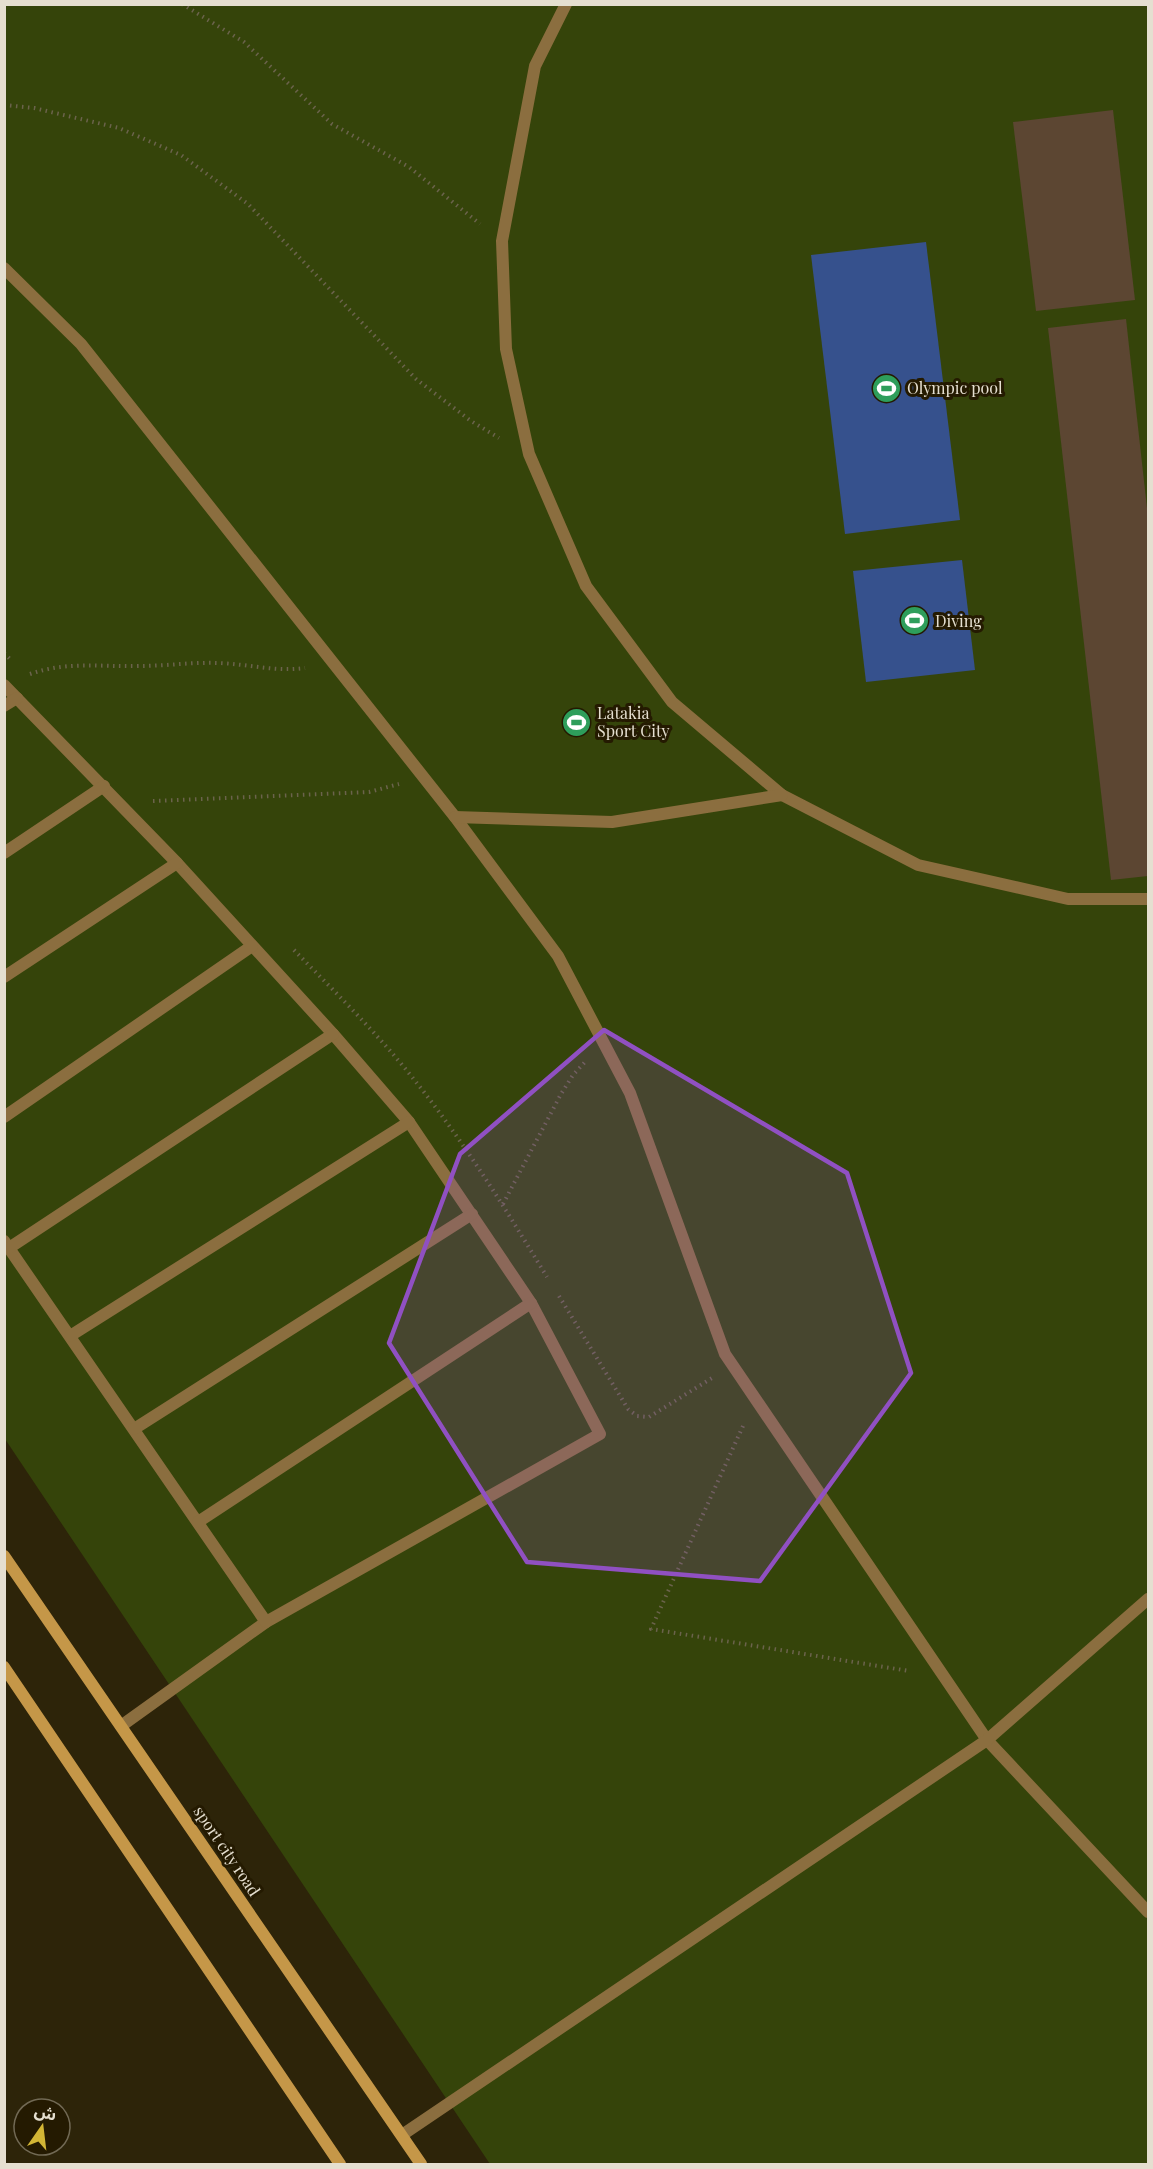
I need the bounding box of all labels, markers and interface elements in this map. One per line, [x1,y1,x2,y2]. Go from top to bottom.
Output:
sports icon: Olympic pool [870,372,902,404]
place label: Olympic pool [907,377,1003,398]
sports icon: Diving [898,605,930,637]
place label: Diving [935,610,982,631]
place label: Latakia Sport City [597,702,670,741]
sports icon: Latakia Sport City [560,706,592,738]
street label: sport city road [190,1802,265,1900]
north arrow [12,2097,72,2157]
text: ش [33,2099,59,2125]

